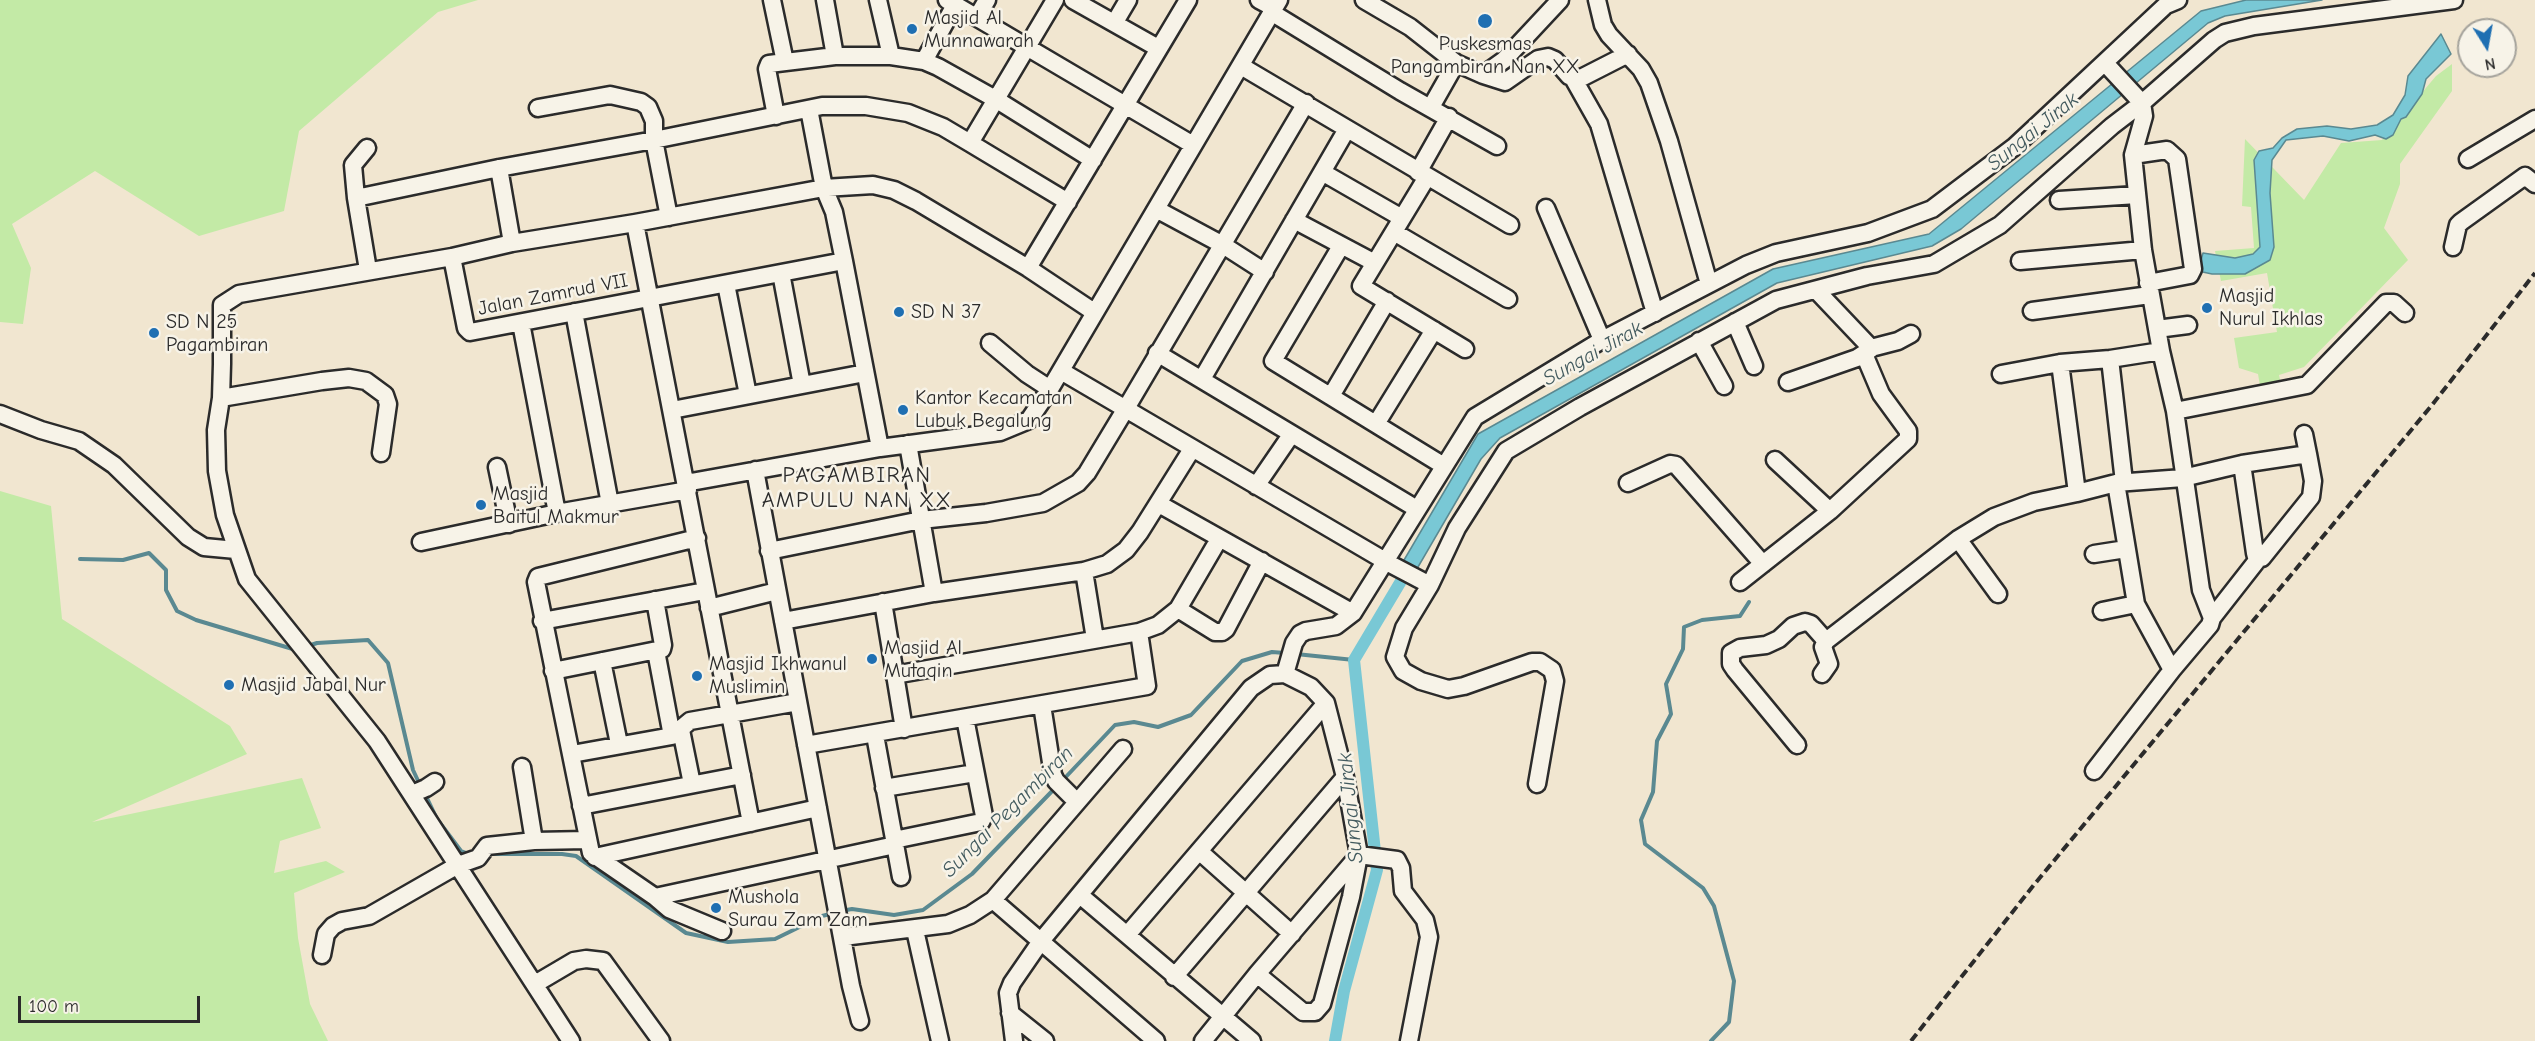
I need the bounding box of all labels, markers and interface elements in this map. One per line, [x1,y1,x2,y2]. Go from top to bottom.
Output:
place label: Masjid Al Munnawarah [924,6,1034,53]
marker: Puskesmas Pangambiran Nan XX [1476,12,1494,30]
north arrow [2457,18,2517,78]
marker: Masjid Al Munnawarah [905,22,919,36]
place label: Puskesmas Pangambiran Nan XX [1391,32,1579,79]
text: N [2483,54,2497,74]
water label: Sungai Jirak [1982,87,2084,177]
street label: Jalan Zamrud VII [476,269,630,321]
place label: Masjid Nurul Ikhlas [2219,284,2323,331]
place label: SD N 37 [911,300,981,324]
marker: Masjid Nurul Ikhlas [2200,301,2214,315]
marker: SD N 37 [892,305,906,319]
place label: SD N 25 Pagambiran [166,310,268,357]
water label: Sungai Jirak [1538,316,1648,392]
marker: SD N 25 Pagambiran [147,326,161,340]
place label: Kantor Kecamatan Lubuk Begalung [915,386,1072,433]
marker: Kantor Kecamatan Lubuk Begalung [896,403,910,417]
district label: PAGAMBIRAN AMPULU NAN XX [762,463,952,514]
place label: Masjid Baitul Makmur [493,482,619,529]
marker: Masjid Baitul Makmur [474,498,488,512]
place label: Masjid Al Mutaqin [884,636,962,683]
place label: Masjid Ikhwanul Muslimin [709,652,847,699]
marker: Masjid Al Mutaqin [865,652,879,666]
marker: Masjid Ikhwanul Muslimin [690,669,704,683]
place label: Masjid Jabal Nur [241,673,386,697]
marker: Masjid Jabal Nur [222,678,236,692]
water label: Sungai Pegambiran [937,741,1079,883]
water label: Sungai Jirak [1333,752,1369,864]
place label: Mushola Surau Zam Zam [728,885,868,932]
marker: Mushola Surau Zam Zam [709,901,723,915]
scale bar [21,984,202,1022]
text: 100 m [29,996,79,1017]

